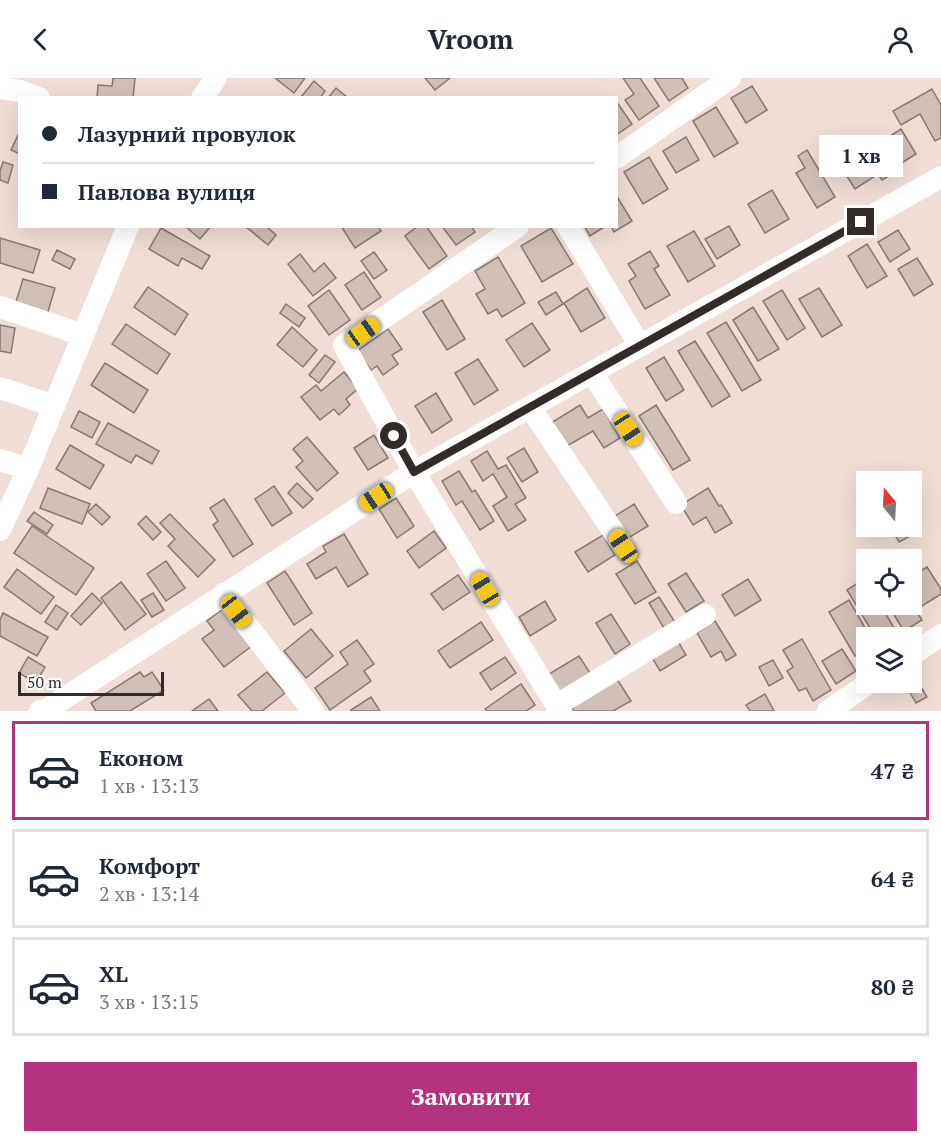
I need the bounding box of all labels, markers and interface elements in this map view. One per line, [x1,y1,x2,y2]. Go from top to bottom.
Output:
text: Vroom [427,21,514,57]
icon: back [24,23,57,56]
icon: person [884,23,917,56]
text: Лазурний провулок [78,119,296,148]
callout: 1 хв [819,135,903,177]
text: 1 хв [841,142,881,169]
text: Павлова вулиця [78,177,255,206]
route end [847,208,874,235]
car [343,314,383,350]
car [611,409,645,449]
route start [380,422,407,449]
north arrow [856,471,922,537]
map controls [856,471,922,693]
car [356,480,396,514]
car [605,526,641,566]
button: locate [856,549,922,615]
car [468,569,502,609]
car [218,591,254,631]
button: layers [856,627,922,693]
scale bar [18,669,164,696]
text: 50 m [27,671,62,693]
text: Економ [99,743,183,772]
icon: car [27,744,81,798]
text: 47 ₴ [871,756,914,785]
text: 1 хв · 13:13 [99,772,199,799]
text: Комфорт [99,851,200,880]
icon: car [27,852,81,906]
text: 64 ₴ [871,864,914,893]
text: 2 хв · 13:14 [99,880,199,907]
text: XL [99,959,128,988]
icon: car [27,960,81,1014]
text: 80 ₴ [871,972,914,1001]
text: 3 хв · 13:15 [99,988,199,1015]
button: Замовити [24,1062,917,1131]

